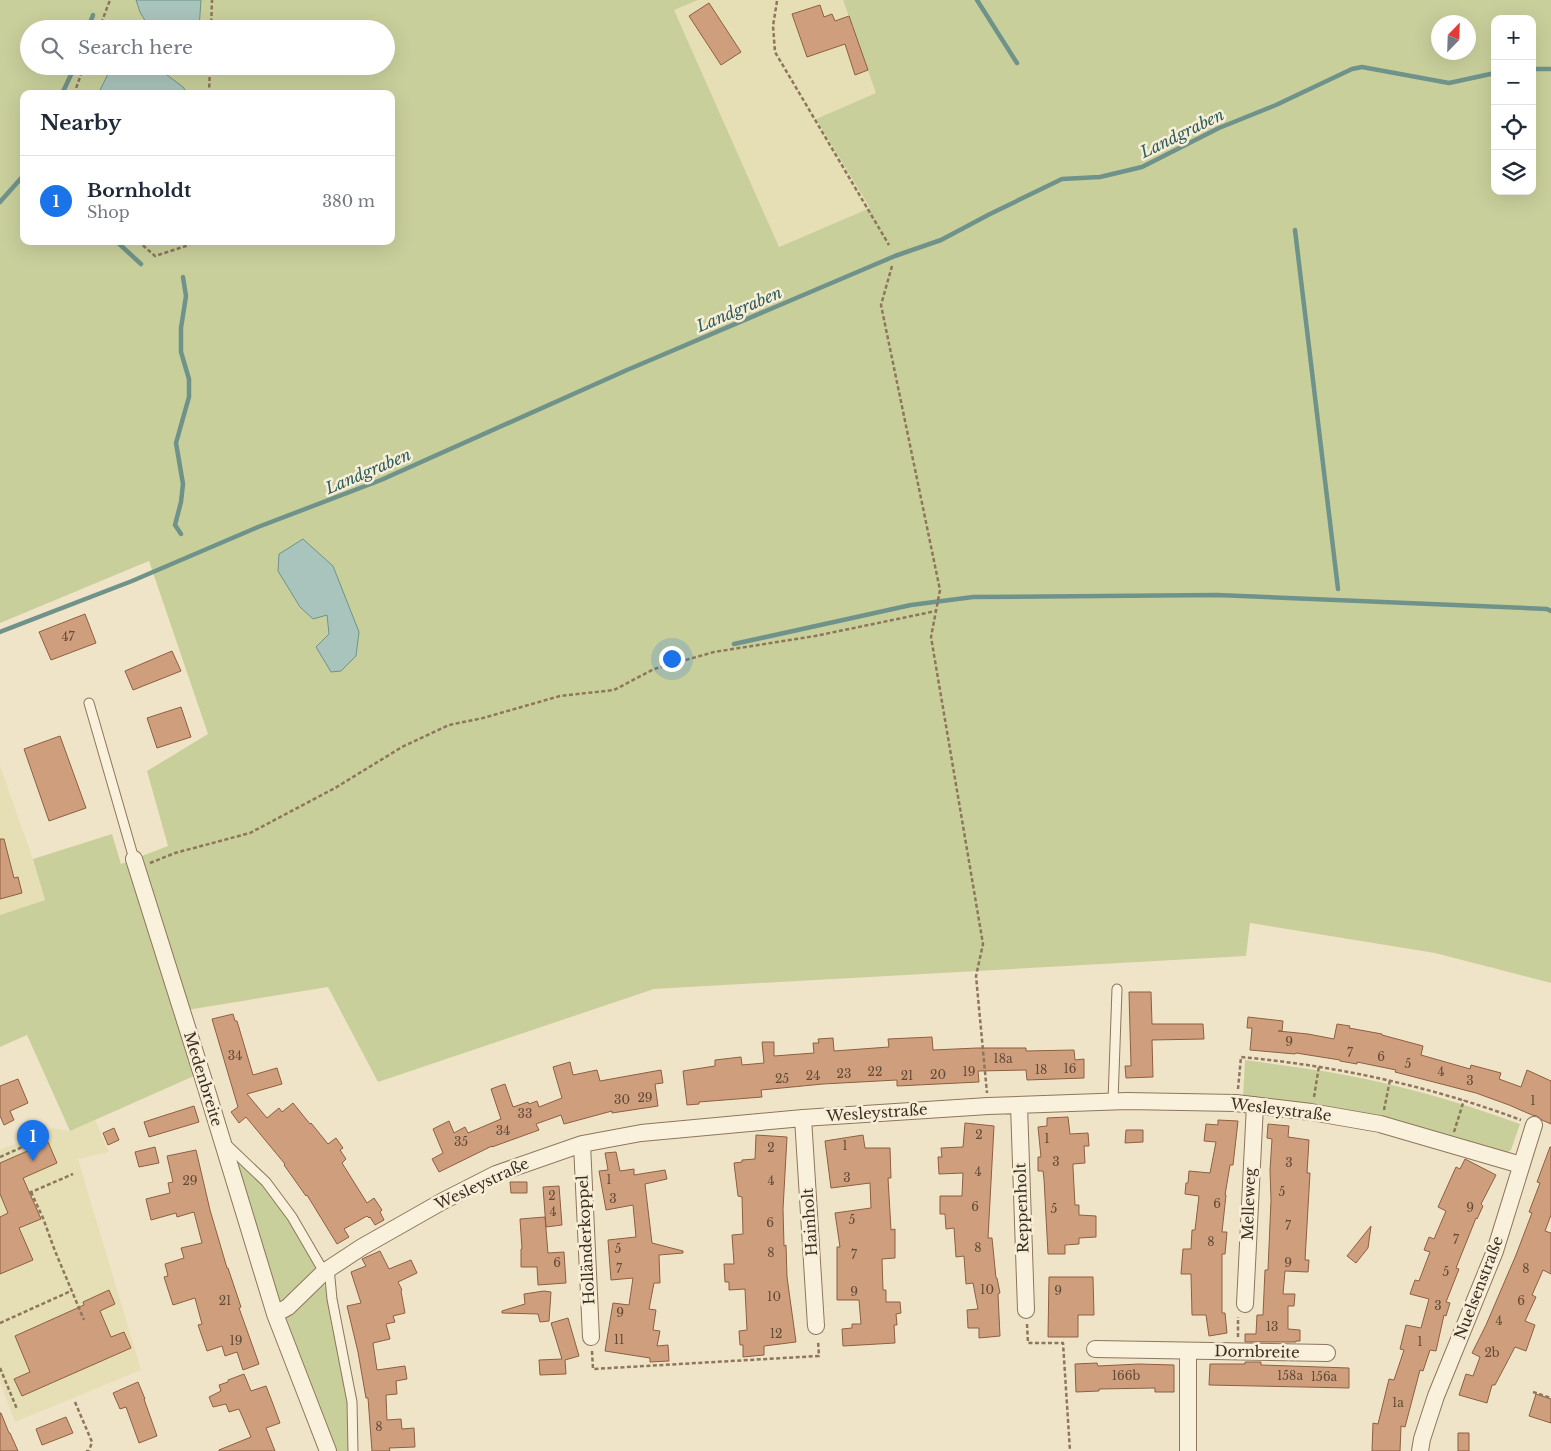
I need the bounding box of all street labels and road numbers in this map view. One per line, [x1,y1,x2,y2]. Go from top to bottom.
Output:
street label: Medenbreite [180,1029,227,1129]
street label: Wesleystraße [1229,1094,1332,1125]
street label: Wesleystraße [825,1099,928,1126]
street label: Wesleystraße [431,1154,532,1214]
street label: Reppenholt [1010,1162,1033,1253]
street label: Melleweg [1238,1166,1259,1241]
street label: Holländerkoppel [573,1175,598,1305]
street label: Hainholt [798,1187,821,1257]
street label: Nuelsenstraße [1450,1233,1507,1342]
street label: Dornbreite [1214,1341,1300,1362]

